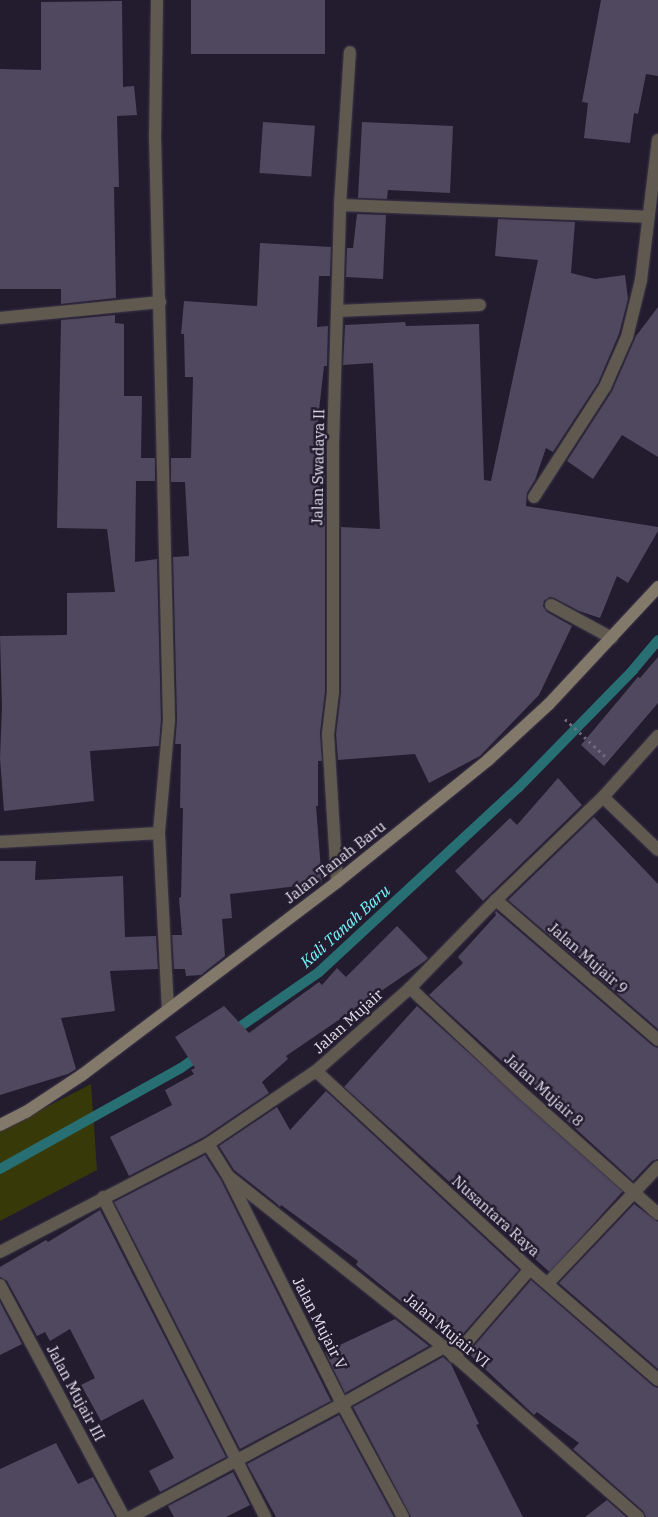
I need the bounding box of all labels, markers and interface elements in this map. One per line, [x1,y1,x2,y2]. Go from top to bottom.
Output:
street label: Jalan Swadaya II [308,409,328,525]
street label: Jalan Tanah Baru [281,817,389,907]
water label: Kali Tanah Baru [296,881,394,971]
street label: Jalan Mujair 9 [544,919,632,997]
street label: Jalan Mujair [310,985,386,1057]
street label: Jalan Mujair 8 [501,1050,587,1130]
street label: Nusantara Raya [448,1172,544,1260]
street label: Jalan Mujair V [289,1274,351,1372]
street label: Jalan Mujair VI [401,1289,493,1371]
street label: Jalan Mujair III [43,1342,109,1444]

